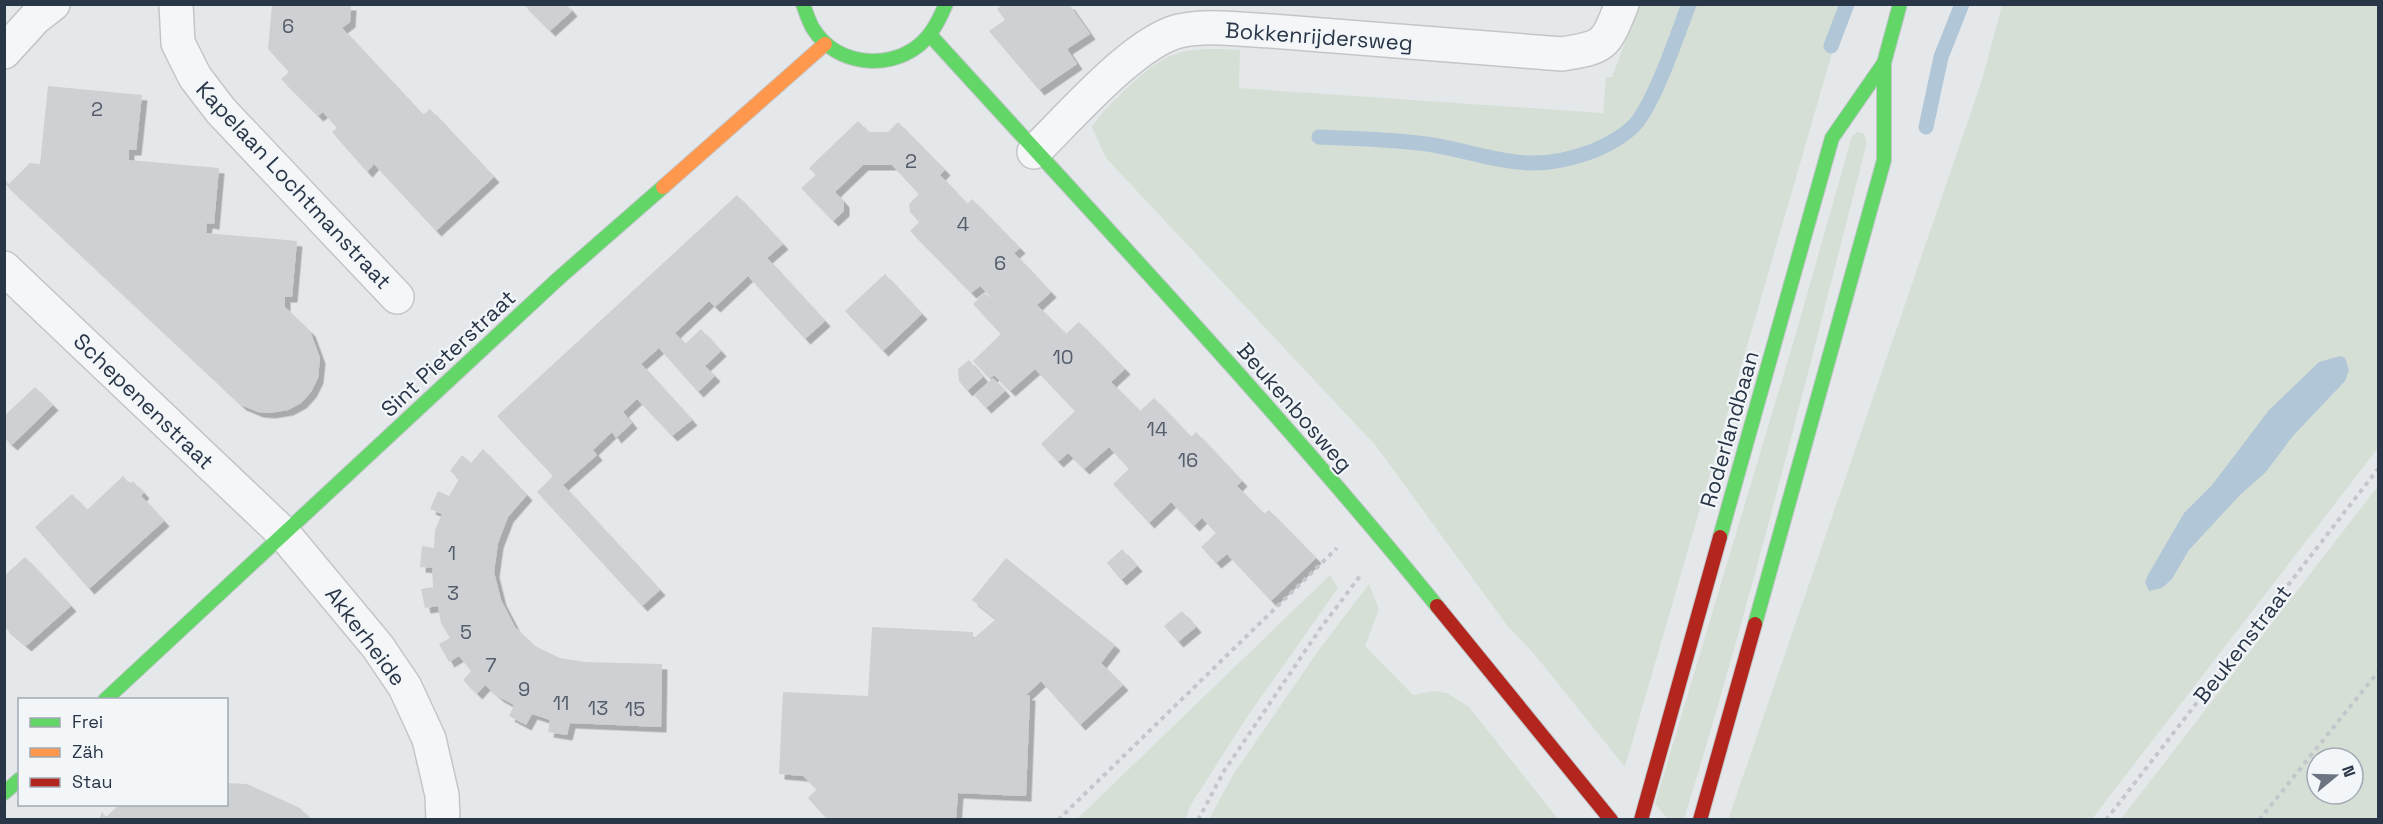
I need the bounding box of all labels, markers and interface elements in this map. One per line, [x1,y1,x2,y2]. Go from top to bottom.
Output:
house number: 6 [282,13,294,39]
street label: Bokkenrijdersweg [1224,15,1414,57]
street label: Kapelaan Lochtmanstraat [190,75,398,295]
house number: 2 [91,96,103,122]
house number: 2 [905,148,917,174]
house number: 4 [957,211,969,237]
house number: 6 [994,250,1006,276]
street label: Sint Pieterstraat [375,283,521,423]
street label: Schepenenstraat [68,327,220,475]
street label: Beukenbosweg [1231,336,1359,478]
house number: 10 [1052,344,1074,370]
street label: Roderlandbaan [1693,347,1765,511]
house number: 14 [1147,416,1167,442]
house number: 16 [1178,447,1198,473]
house number: 1 [448,540,456,566]
street label: Beukenstraat [2187,579,2297,709]
house number: 3 [447,580,459,606]
street label: Akkerheide [320,581,412,691]
house number: 5 [460,619,472,645]
house number: 7 [485,652,497,678]
house number: 9 [518,676,530,702]
house number: 11 [553,690,569,716]
house number: 13 [588,695,608,721]
house number: 15 [625,696,645,722]
legend [18,698,228,806]
text: Frei [72,710,103,733]
text: Zäh [72,740,104,763]
north arrow [2305,746,2365,806]
text: N [2337,763,2360,780]
text: Stau [72,770,112,793]

